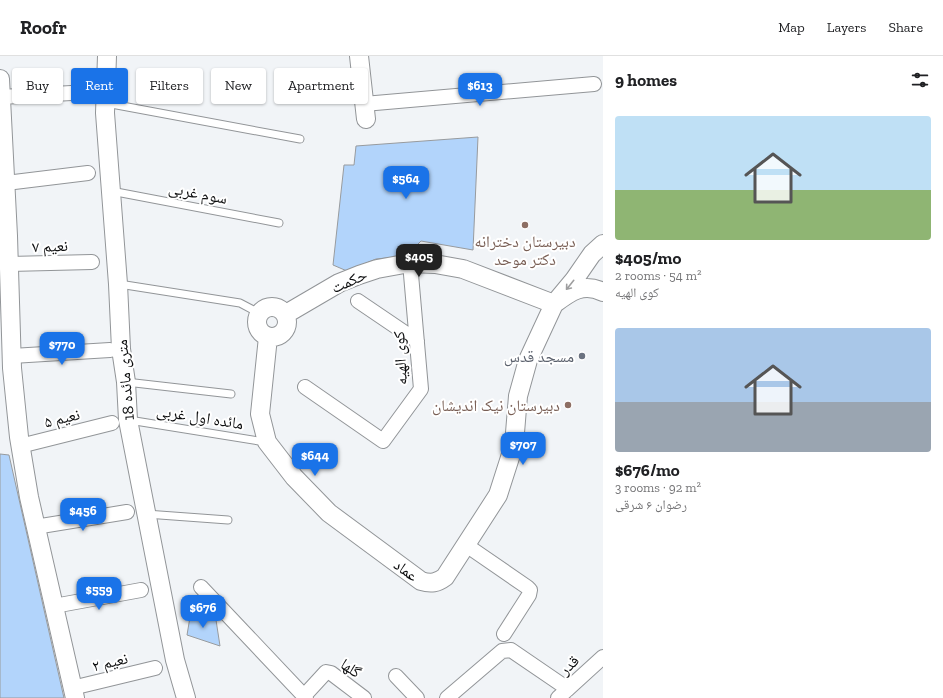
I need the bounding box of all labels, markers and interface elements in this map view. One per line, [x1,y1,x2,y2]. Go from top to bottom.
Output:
text: Roofr [20,16,67,39]
text: Map [778,19,805,36]
text: Layers [827,19,866,36]
text: Share [888,19,923,36]
chip: Buy [12,68,63,104]
chip: Rent [71,68,128,104]
chip: Filters [136,68,203,104]
chip: New [211,68,266,104]
chip: Apartment [274,68,368,104]
icon: filters [909,69,931,91]
text: 9 homes [615,70,677,90]
pin: $613 [456,73,504,107]
text: $613 [467,78,493,93]
icon: home [737,142,809,214]
pin: $564 [382,166,430,200]
text: $564 [392,171,420,186]
street label: سوم غربی [167,178,229,209]
marker: دبیرستان دخترانه دکتر موحد [520,220,530,230]
place label: دبیرستان دخترانه دکتر موحد [474,232,576,269]
street label: نعیم ۷ [32,236,68,257]
pin: $405 [395,244,443,278]
text: $405/mo [615,248,681,268]
text: $405 [405,249,433,264]
street label: حکمت [328,265,370,297]
text: 2 rooms · 54 m² [615,268,701,283]
one-way arrow [565,280,574,291]
text: کوی الهیه [615,285,659,300]
street label: کوی الهیه [389,330,412,385]
pin: $770 [38,332,86,366]
text: $770 [49,337,75,352]
street label: 18 متری مائده [112,339,139,421]
place label: مسجد قدس [504,347,574,367]
marker: مسجد قدس [577,351,587,361]
icon: home [737,354,809,426]
place label: دبیرستان نیک اندیشان [432,396,560,416]
marker: دبیرستان نیک اندیشان [563,400,573,410]
street label: مائده اول غربی [155,401,245,434]
street label: نعیم ۵ [42,404,82,433]
pin: $707 [499,432,547,466]
text: $707 [510,437,536,452]
pin: $644 [291,443,339,477]
text: $644 [301,448,329,463]
text: $676/mo [615,460,680,480]
text: 3 rooms · 92 m² [615,480,701,495]
text: رضوان ۶ شرقی [615,497,687,512]
pin: $456 [59,498,107,532]
text: $456 [69,503,97,518]
street label: عماد [390,555,422,585]
pin: $559 [75,577,123,611]
text: $559 [86,582,112,597]
pin: $676 [179,595,227,629]
text: $676 [190,600,216,615]
street label: نعیم ۲ [90,648,130,677]
street label: قدر [554,651,583,680]
street label: گلها [337,654,365,682]

